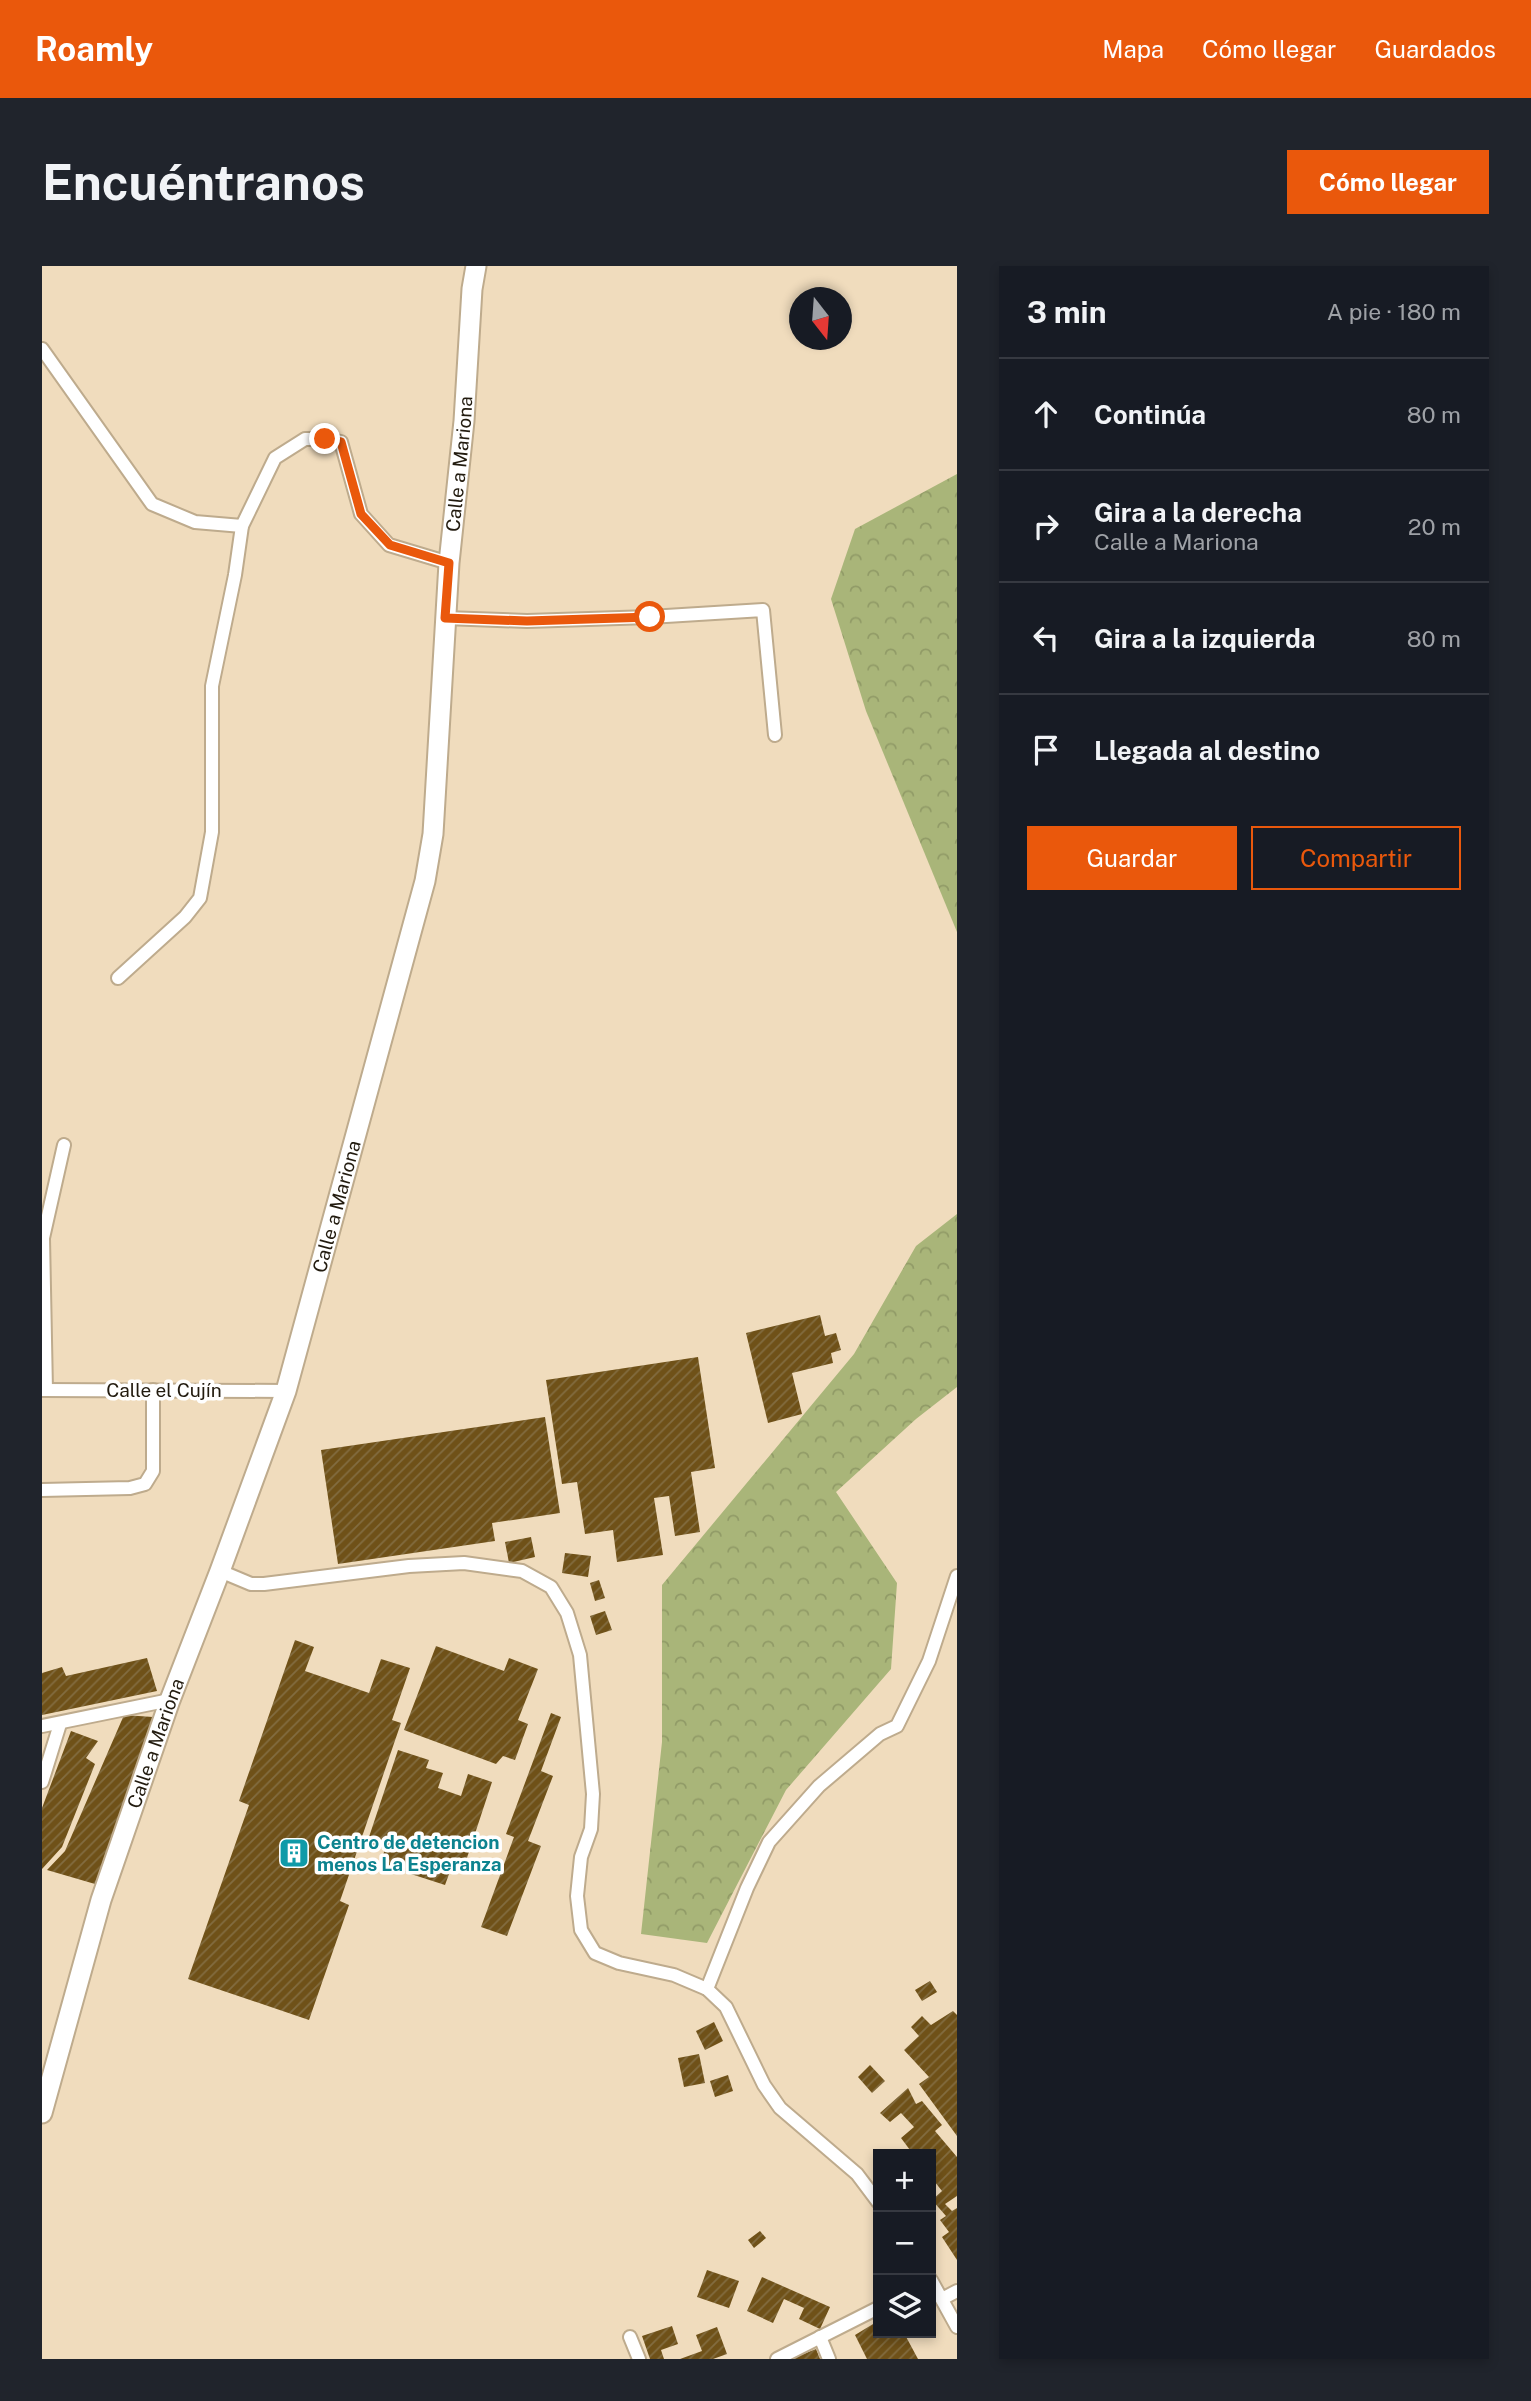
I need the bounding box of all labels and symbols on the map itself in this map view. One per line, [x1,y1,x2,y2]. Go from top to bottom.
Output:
north arrow [789,287,852,350]
street label: Calle a Mariona [441,395,476,533]
route end [309,423,340,454]
route start [634,601,665,632]
street label: Calle a Mariona [308,1138,365,1275]
street label: Calle el Cujín [106,1379,222,1401]
street label: Calle a Mariona [123,1675,188,1811]
place label: Centro de detencion menos La Esperanza [317,1831,502,1875]
building icon: Centro de detencion menos La Esperanza [277,1836,311,1870]

